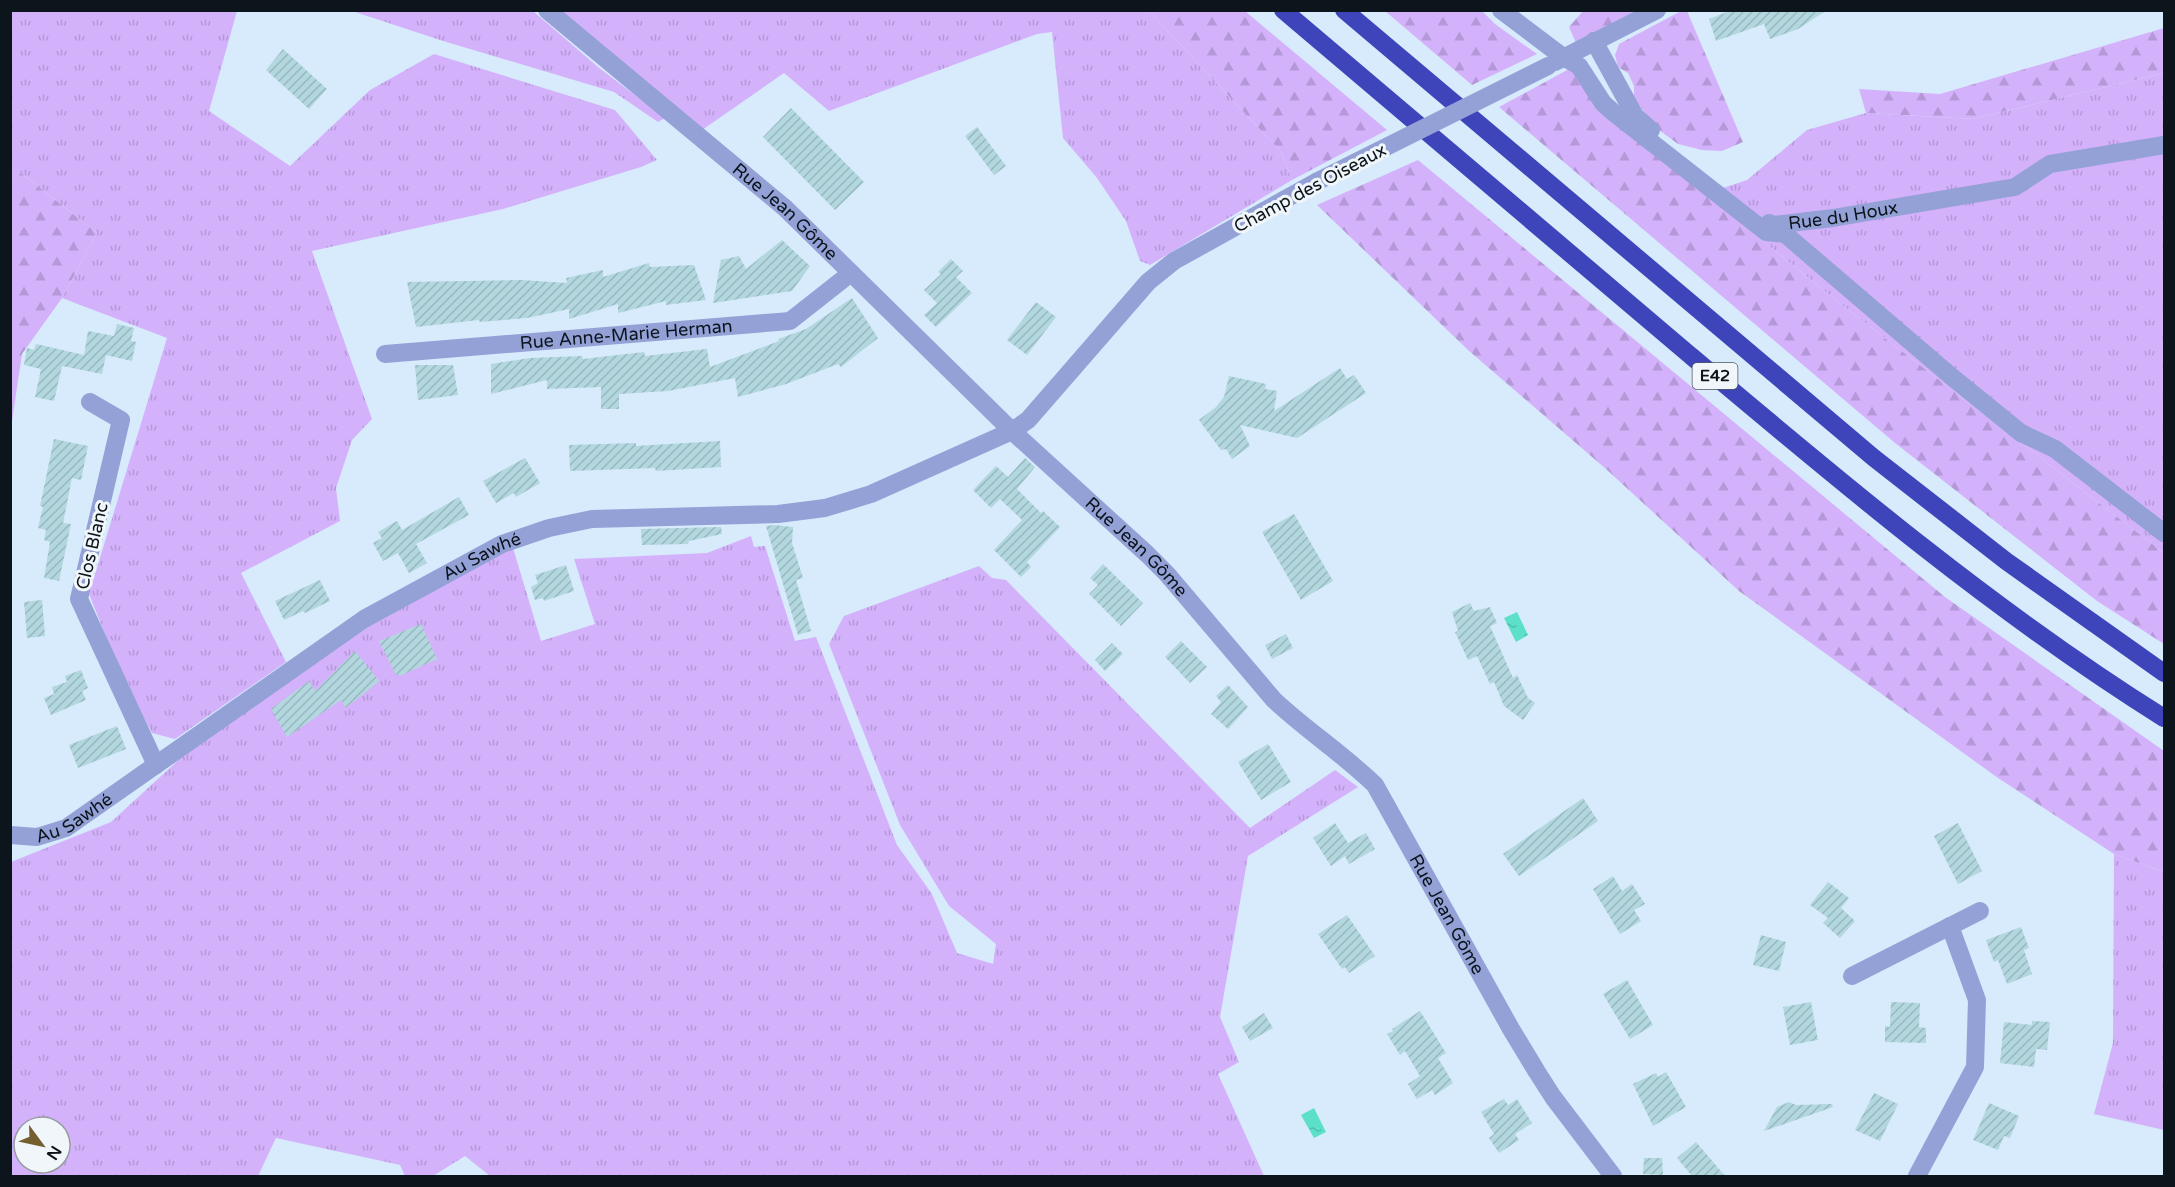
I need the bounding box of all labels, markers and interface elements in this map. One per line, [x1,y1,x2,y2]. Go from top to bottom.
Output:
street label: Champ des Oiseaux [1230,139,1390,237]
street label: Rue Jean Gôme [728,158,842,265]
street label: Rue du Houx [1787,196,1899,234]
street label: Rue Anne-Marie Herman [519,315,733,354]
road number: E42 [1692,363,1738,389]
street label: Rue Jean Gôme [1081,492,1193,601]
street label: Clos Blanc [71,500,113,592]
street label: Au Sawhé [439,527,524,585]
street label: Au Sawhé [33,788,117,848]
street label: Rue Jean Gôme [1405,850,1489,978]
north arrow [12,1115,72,1175]
text: N [42,1142,66,1163]

